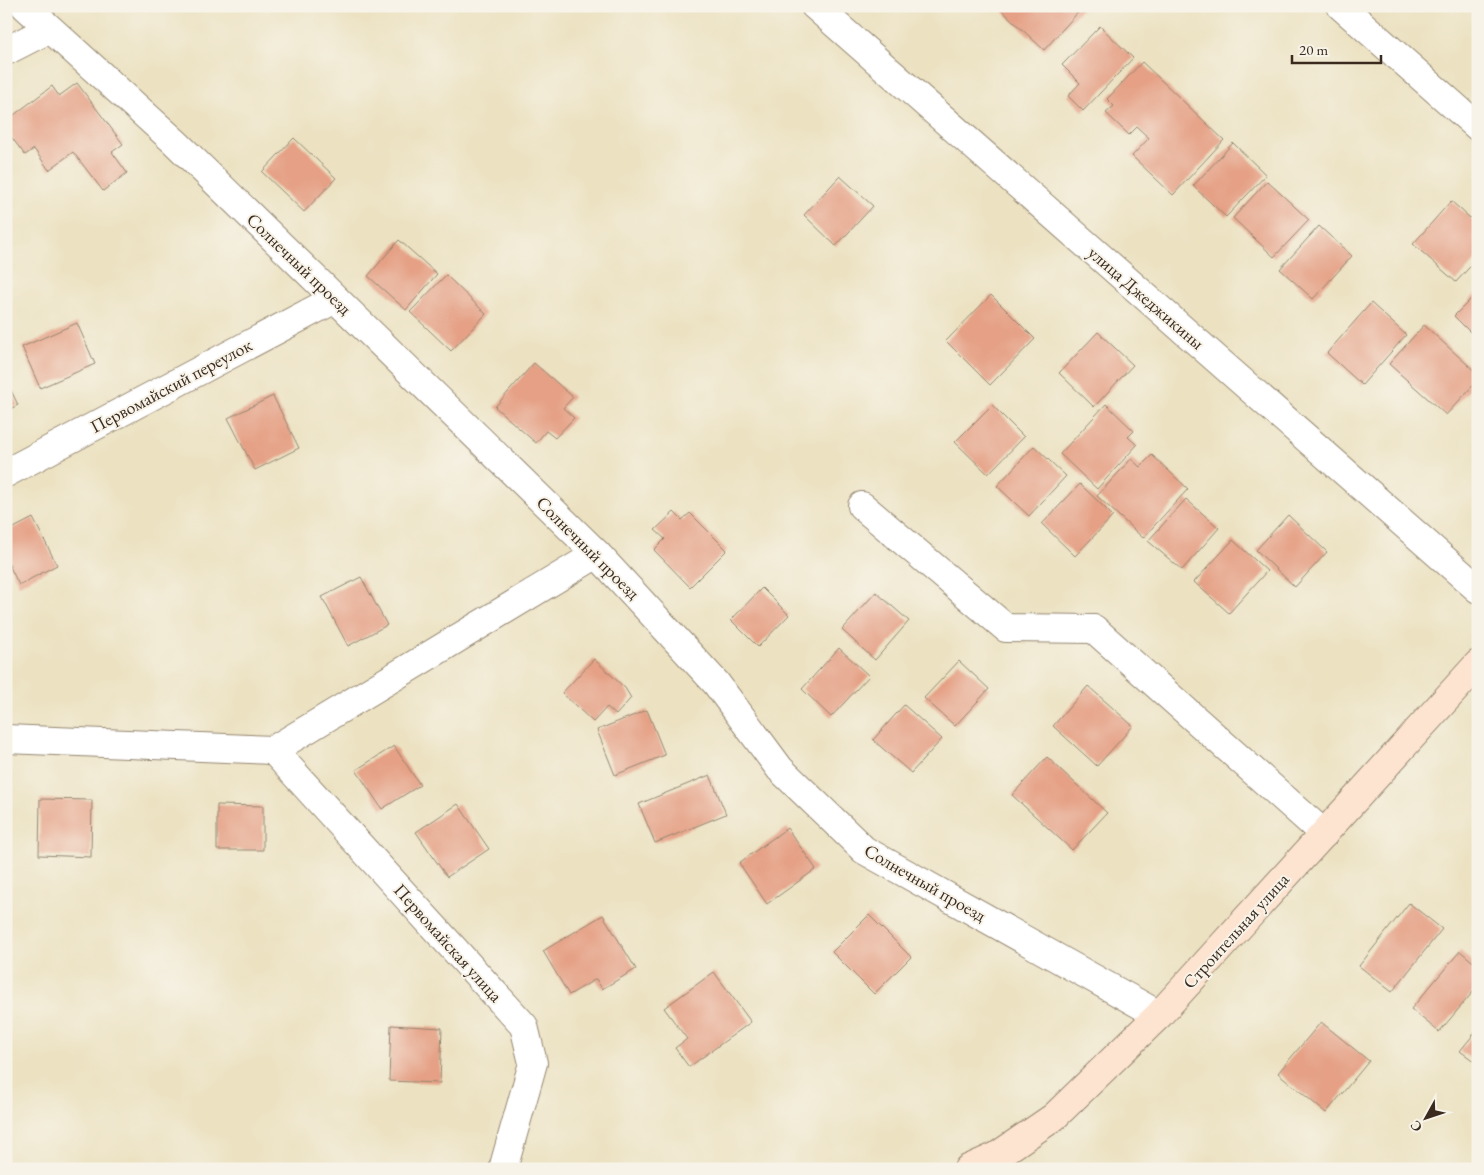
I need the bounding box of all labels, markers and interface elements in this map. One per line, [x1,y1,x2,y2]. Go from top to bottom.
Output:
scale bar [1292,32,1380,64]
text: 20 m [1299,40,1328,59]
street label: Солнечный проезд [242,208,357,319]
street label: улица Джеджикины [1084,241,1209,354]
street label: Первомайский переулок [86,333,256,438]
street label: Солнечный проезд [532,491,645,604]
street label: Солнечный проезд [860,838,990,927]
street label: Строительная улица [1177,867,1294,993]
street label: Первомайская улица [389,879,508,1007]
north arrow [1402,1092,1452,1142]
text: С [1406,1117,1426,1136]

